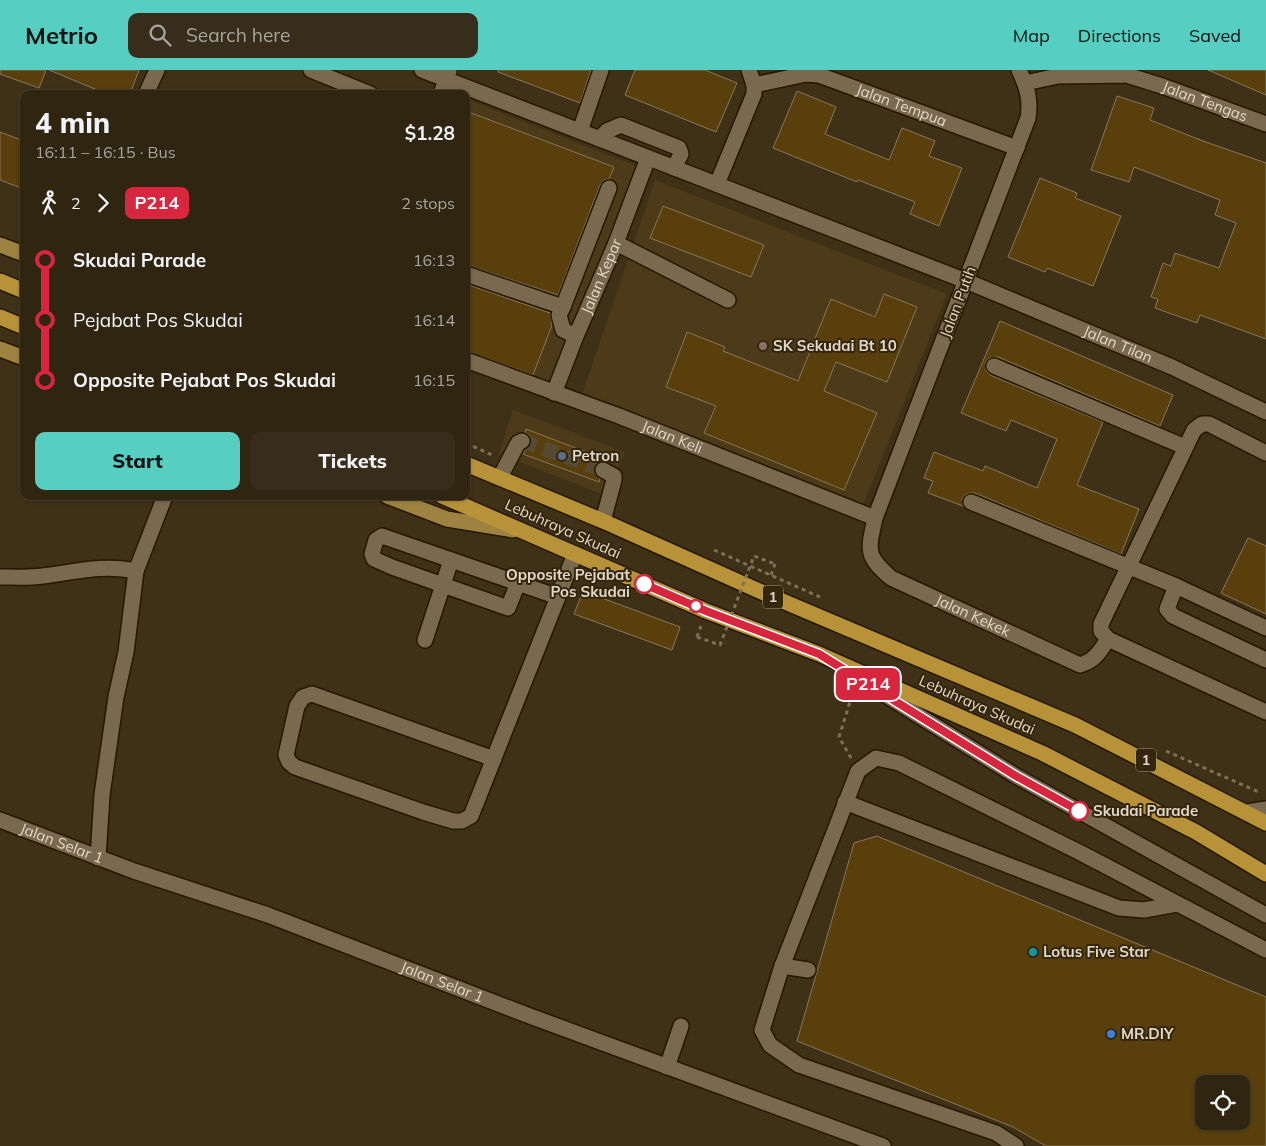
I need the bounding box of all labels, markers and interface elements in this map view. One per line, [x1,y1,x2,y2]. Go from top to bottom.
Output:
search box [128,13,478,58]
text: Metrio [25,20,98,50]
icon: search [146,21,174,49]
text: Search here [186,23,290,47]
text: Map [1013,24,1050,47]
text: Directions [1078,24,1161,47]
text: Saved [1189,24,1241,47]
street label: Jalan Tengas [1160,77,1250,125]
street label: Jalan Tempua [854,80,950,130]
text: 4 min [35,105,110,140]
text: $1.28 [405,121,455,145]
text: 16:11 – 16:15 · Bus [35,142,176,162]
icon: walk [35,189,63,217]
icon: forward [89,189,117,217]
text: P214 [135,191,179,214]
text: 2 [71,193,81,213]
text: 2 stops [401,193,455,213]
street label: Jalan Kepar [577,235,626,317]
text: Skudai Parade [73,248,206,272]
text: 16:13 [413,250,455,270]
street label: Jalan Putih [935,263,980,340]
text: Pejabat Pos Skudai [73,308,243,332]
text: 16:14 [413,310,455,330]
street label: Jalan Tilan [1081,321,1155,367]
place label: SK Sekudai Bt 10 [773,336,897,355]
marker: SK Sekudai Bt 10 [757,340,769,352]
text: Opposite Pejabat Pos Skudai [73,368,336,392]
text: 16:15 [413,370,455,390]
street label: Jalan Keli [639,416,705,457]
button: Start [35,432,240,490]
button: Tickets [250,432,455,490]
place label: Petron [572,446,619,465]
marker: Petron [556,450,568,462]
street label: Lebuhraya Skudai [502,494,624,563]
place label: Opposite Pejabat Pos Skudai [506,565,630,601]
marker: Opposite Pejabat Pos Skudai [634,574,654,594]
road number: 1 [763,586,783,608]
street label: Jalan Kekek [933,590,1014,641]
unlabelled marker [689,599,703,613]
line badge: P214 [833,668,903,700]
street label: Lebuhraya Skudai [916,670,1038,739]
text: P214 [846,672,890,695]
road number: 1 [1136,748,1156,772]
marker: Skudai Parade [1069,801,1089,821]
place label: Skudai Parade [1093,801,1198,820]
street label: Jalan Selar 1 [17,819,106,868]
place label: Lotus Five Star [1043,942,1150,961]
marker: Lotus Five Star [1027,946,1039,958]
street label: Jalan Selar 1 [398,957,487,1006]
place label: MR.DIY [1121,1024,1174,1043]
marker: MR.DIY [1105,1028,1117,1040]
map controls [1195,1075,1250,1130]
button: locate [1195,1075,1250,1130]

